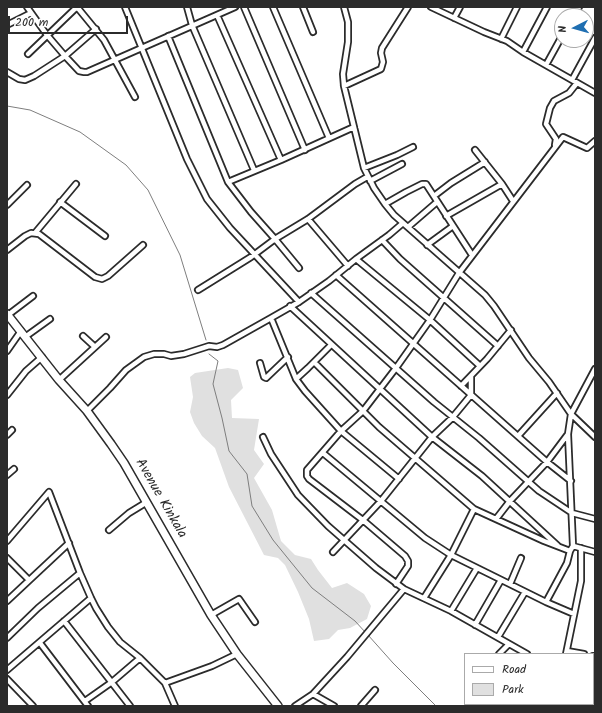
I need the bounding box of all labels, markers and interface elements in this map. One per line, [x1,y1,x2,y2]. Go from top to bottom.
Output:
scale bar [10,8,130,34]
north arrow [554,8,594,48]
text: 200 m [15,13,48,32]
text: N [554,25,572,34]
street label: Avenue Kinkala [130,456,190,542]
legend [464,653,594,705]
text: Road [502,660,526,679]
text: Park [502,680,524,699]

